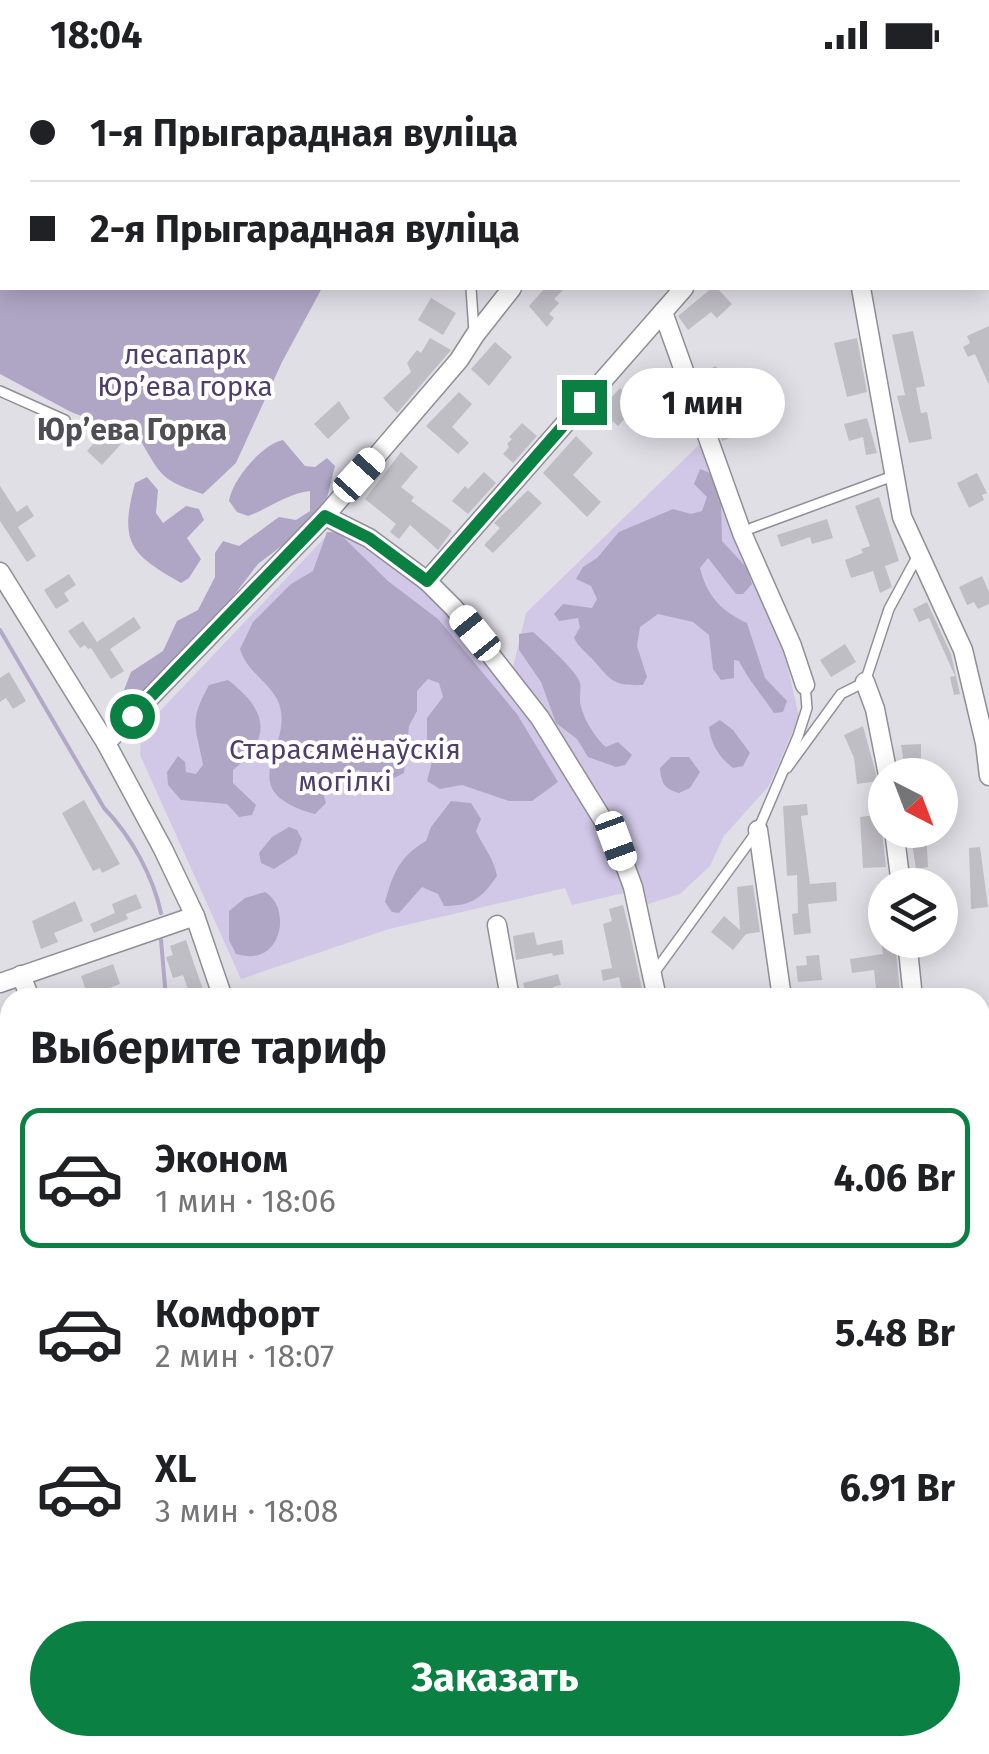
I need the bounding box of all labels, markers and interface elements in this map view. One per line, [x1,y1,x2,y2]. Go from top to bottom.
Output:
text: 18:04 [50,12,143,58]
text: 1-я Прыгарадная вуліца [90,110,518,156]
text: 2-я Прыгарадная вуліца [90,206,520,252]
park label: лесапарк Юрʼева горка [97,338,273,403]
callout: 1 мин [619,367,784,437]
route end [562,380,607,425]
text: 1 мин [662,384,743,422]
district label: Юрʼева Горка [37,412,227,448]
car [328,443,390,507]
car [444,600,506,666]
route start [110,694,155,739]
park label: Старасямёнаўскія могілкі [229,733,461,798]
north arrow [868,758,958,848]
map controls [868,758,958,958]
car [592,808,640,874]
button: layers [868,868,958,958]
text: Выберите тариф [30,1021,387,1075]
icon: car [35,1133,125,1223]
text: Эконом [155,1136,288,1182]
text: 4.06 Br [834,1155,955,1201]
text: 1 мин · 18:06 [155,1182,336,1220]
icon: car [35,1288,125,1378]
text: Комфорт [155,1291,319,1337]
text: 5.48 Br [835,1310,955,1356]
text: 2 мин · 18:07 [155,1337,334,1375]
icon: car [35,1443,125,1533]
text: XL [155,1446,197,1492]
text: 6.91 Br [839,1465,955,1511]
text: 3 мин · 18:08 [155,1492,338,1530]
button: Заказать [30,1621,960,1736]

